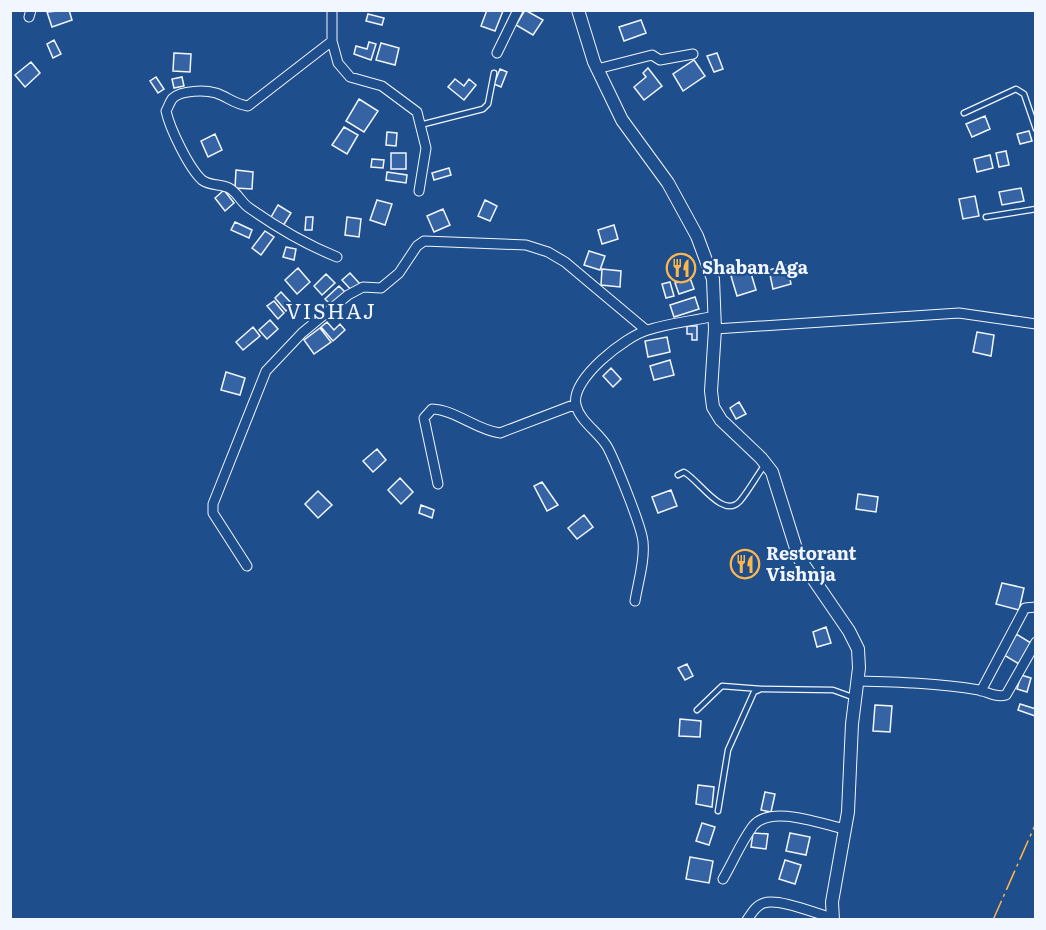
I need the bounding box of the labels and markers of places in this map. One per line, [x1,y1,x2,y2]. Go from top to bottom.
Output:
restaurant icon: Shaban Aga [665,252,697,284]
place label: Shaban Aga [702,253,809,280]
place label: Restorant Vishnja [766,539,857,587]
restaurant icon: Restorant Vishnja [729,548,761,580]

